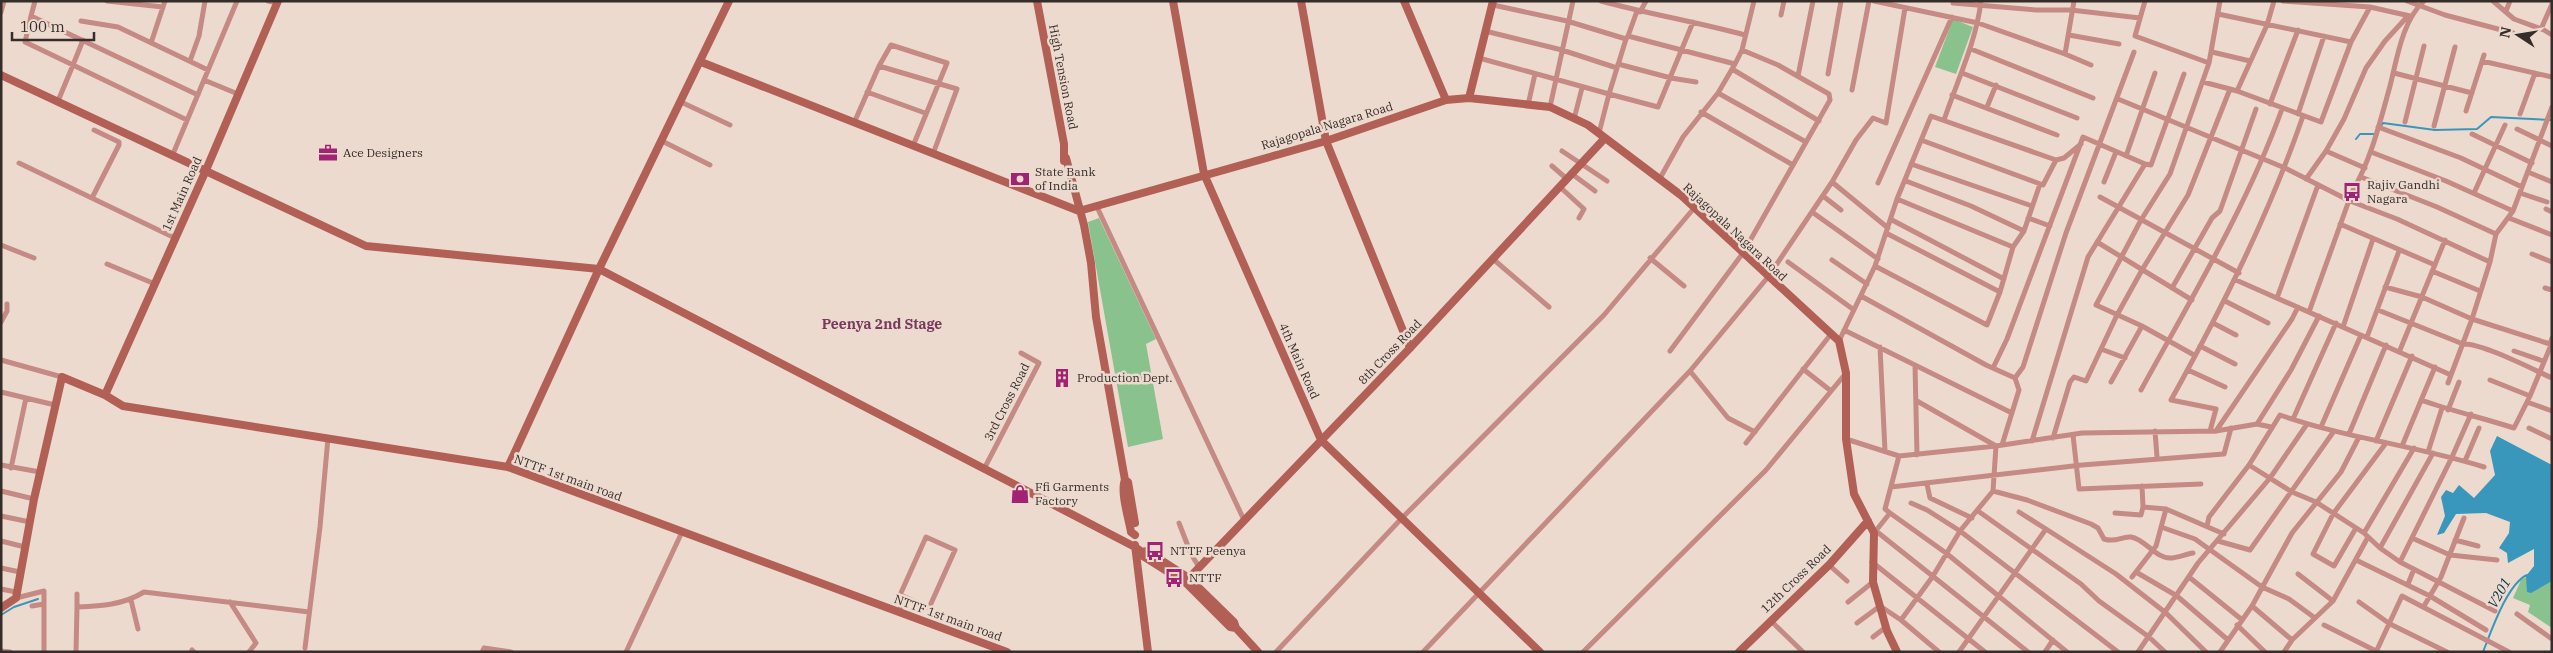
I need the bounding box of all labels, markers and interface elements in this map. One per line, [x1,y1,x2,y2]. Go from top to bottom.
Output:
scale bar [12,10,95,42]
north arrow [2493,10,2543,60]
text: 100 m [20,17,65,36]
street label: High Tension Road [1046,23,1081,131]
text: N [2495,25,2515,40]
street label: Rajagopala Nagara Road [1259,98,1395,153]
office icon: Ace Designers [317,142,339,164]
place label: Ace Designers [343,145,423,160]
street label: 1st Main Road [158,154,205,233]
place label: State Bank of India [1035,164,1095,193]
bank icon: State Bank of India [1009,168,1031,190]
place label: Rajiv Gandhi Nagara [2367,177,2440,206]
street label: Rajagopala Nagara Road [1680,179,1791,284]
bus stop icon: Rajiv Gandhi Nagara [2341,181,2363,203]
district label: Peenya 2nd Stage [822,315,942,333]
street label: 8th Cross Road [1355,316,1424,387]
street label: 4th Main Road [1276,320,1323,401]
street label: 3rd Cross Road [980,360,1033,443]
building icon: Production Dept. [1051,367,1073,389]
place label: Production Dept. [1077,370,1173,385]
street label: NTTF 1st main road [512,451,624,504]
place label: Ffi Garments Factory [1035,479,1109,508]
shop icon: Ffi Garments Factory [1009,483,1031,505]
bus stop icon: NTTF Peenya [1144,540,1166,562]
street label: 12th Cross Road [1757,541,1834,616]
place label: NTTF Peenya [1170,543,1246,558]
bus stop icon: NTTF [1163,567,1185,589]
place label: NTTF [1189,570,1222,585]
water label: V201 [2483,575,2515,611]
street label: NTTF 1st main road [892,591,1004,644]

